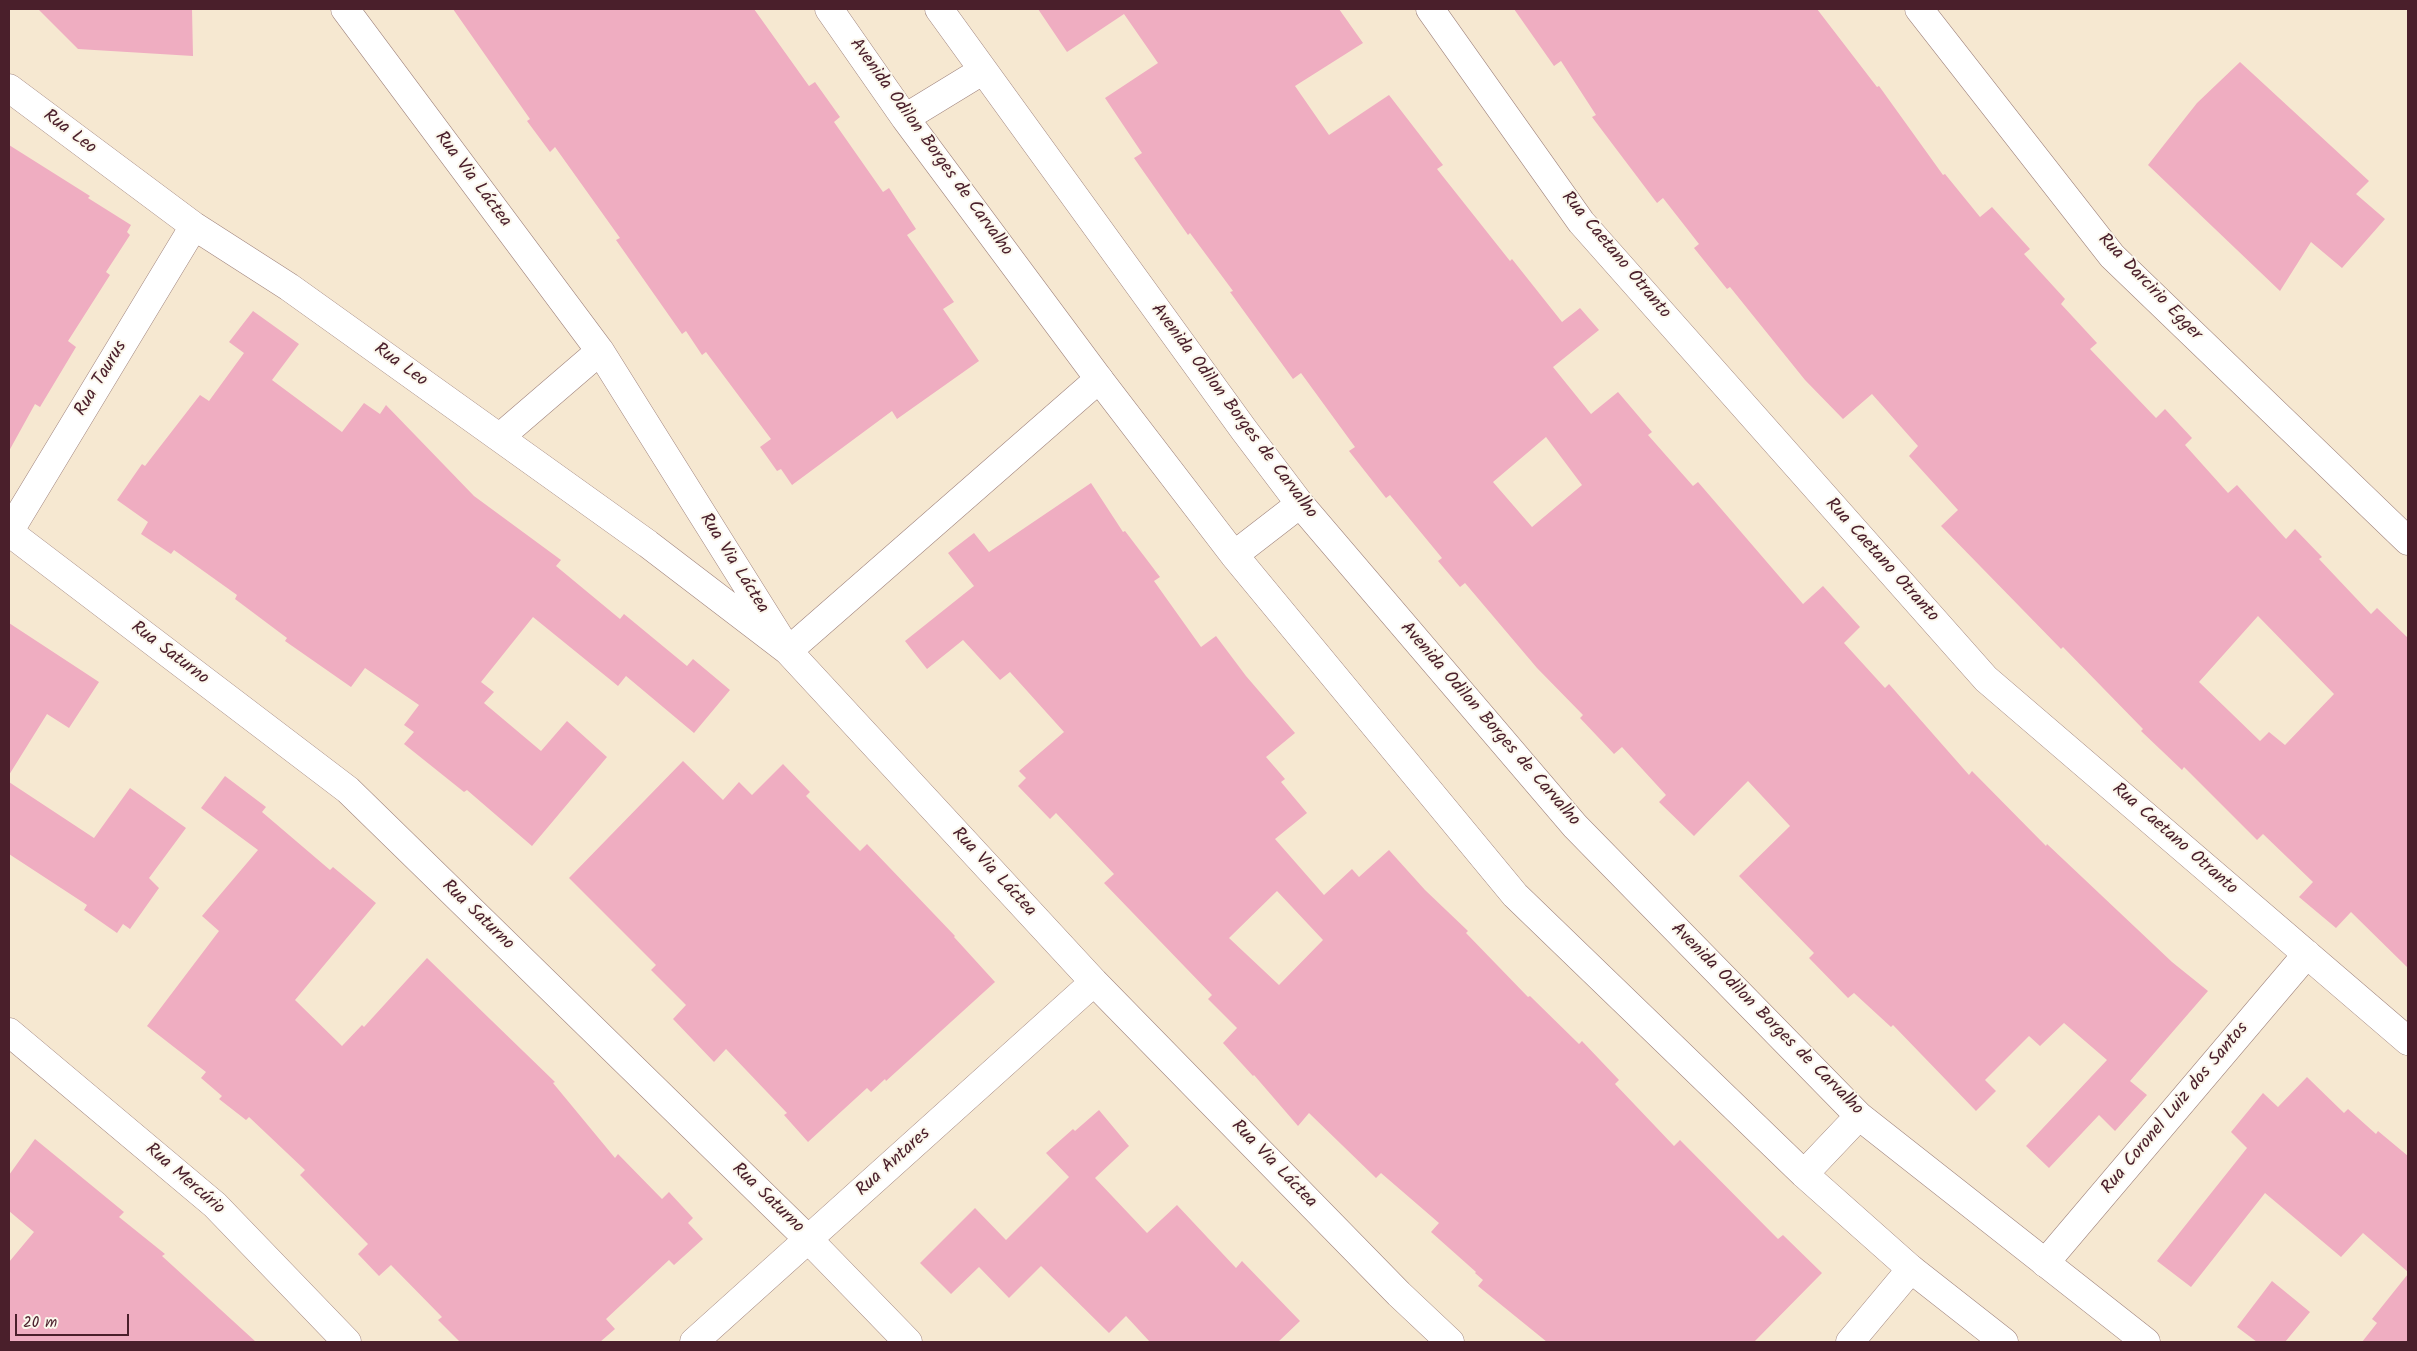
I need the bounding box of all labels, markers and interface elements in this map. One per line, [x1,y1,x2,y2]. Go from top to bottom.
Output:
street label: Avenida Odilon Borges de Carvalho [844,35,1016,261]
street label: Rua Leo [38,106,100,160]
street label: Rua Via Láctea [429,128,515,232]
street label: Rua Caetano Otranto [1555,188,1675,324]
street label: Rua Darcirio Egger [2092,230,2206,346]
street label: Avenida Odilon Borges de Carvalho [1145,300,1321,524]
street label: Rua Taurus [71,338,133,420]
street label: Rua Leo [369,339,431,393]
street label: Rua Caetano Otranto [1820,494,1942,628]
street label: Rua Via Láctea [694,510,772,618]
street label: Rua Saturno [126,618,212,690]
street label: Avenida Odilon Borges de Carvalho [1394,618,1584,832]
street label: Rua Caetano Otranto [2107,779,2241,901]
street label: Rua Via Láctea [946,824,1040,922]
street label: Rua Saturno [436,876,518,956]
street label: Avenida Odilon Borges de Carvalho [1665,919,1867,1121]
street label: Rua Coronel Luiz dos Santos [2098,1019,2254,1199]
street label: Rua Via Láctea [1226,1116,1320,1214]
street label: Rua Antares [852,1124,936,1202]
street label: Rua Mercúrio [140,1140,228,1220]
street label: Rua Saturno [726,1159,808,1239]
scale bar [18,1304,131,1336]
text: 20 m [23,1311,57,1335]

